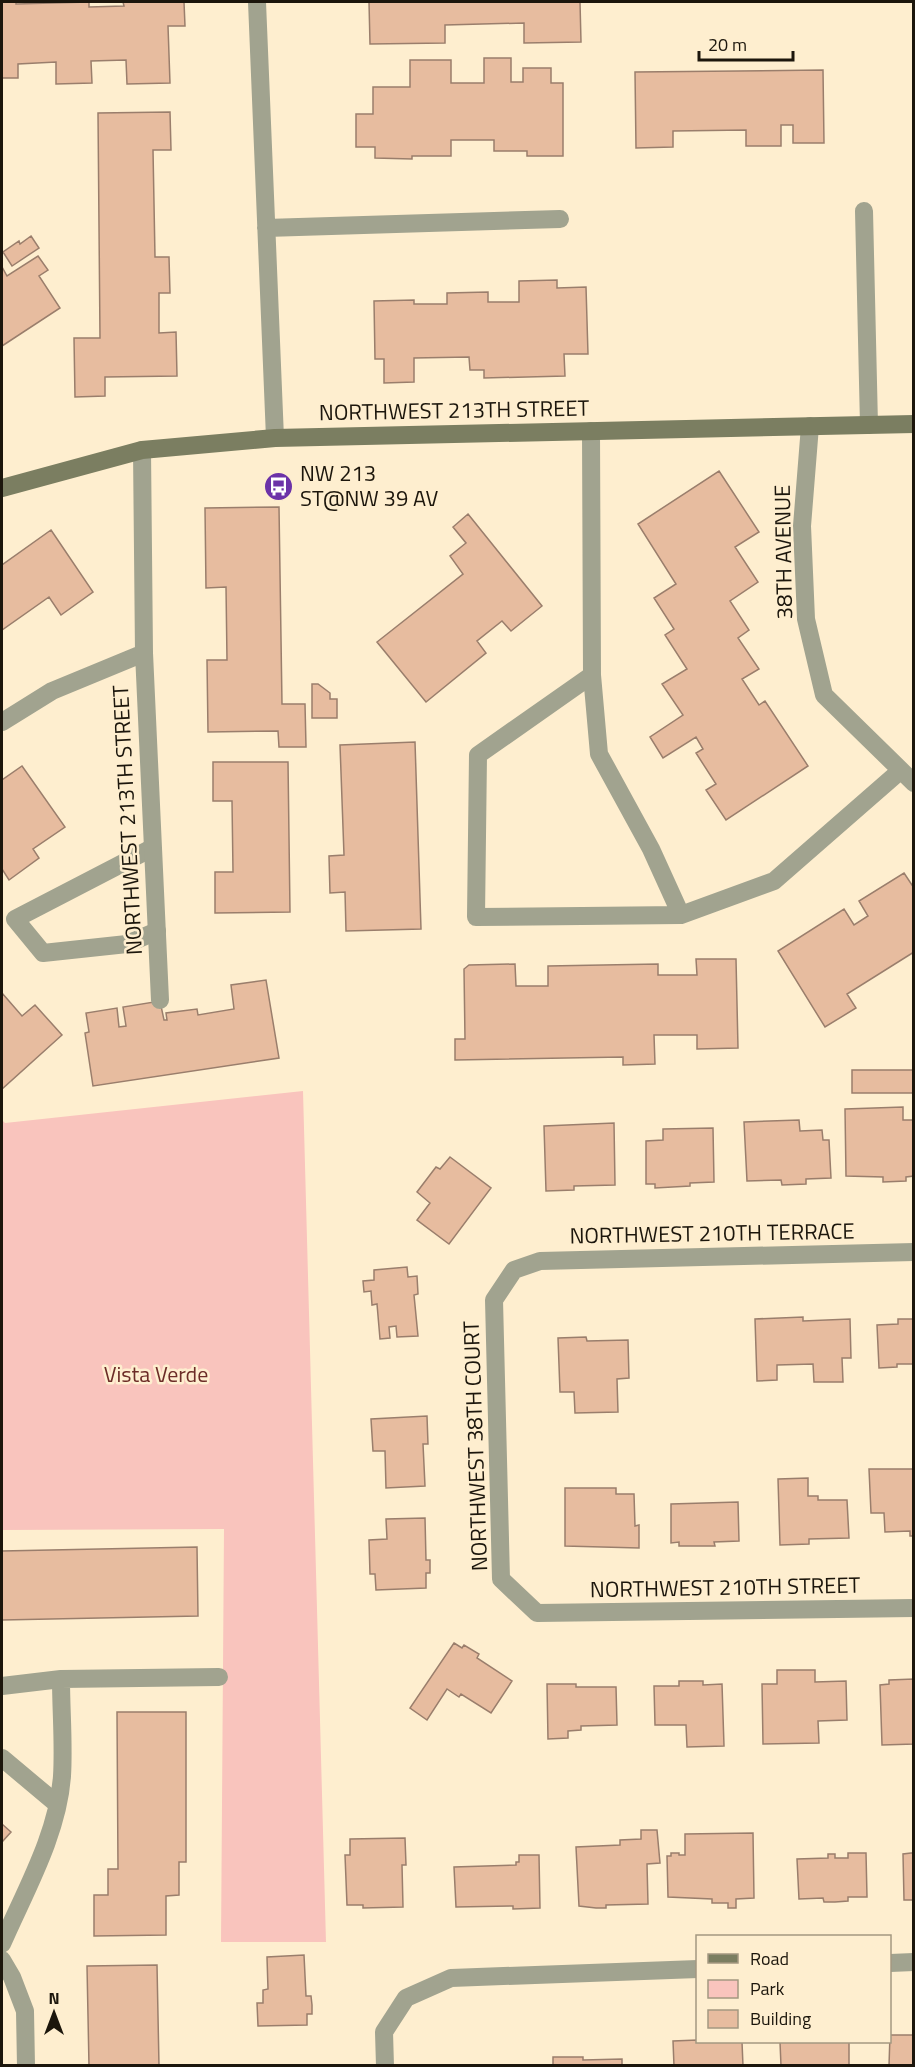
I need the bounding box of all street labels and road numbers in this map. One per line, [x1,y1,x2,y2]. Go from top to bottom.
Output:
street label: NORTHWEST 213TH STREET [319,391,590,429]
street label: 38TH AVENUE [765,484,801,620]
street label: NORTHWEST 213TH STREET [103,684,151,956]
street label: NORTHWEST 210TH TERRACE [569,1214,855,1252]
street label: NORTHWEST 38TH COURT [454,1320,496,1572]
street label: NORTHWEST 210TH STREET [590,1568,861,1606]

